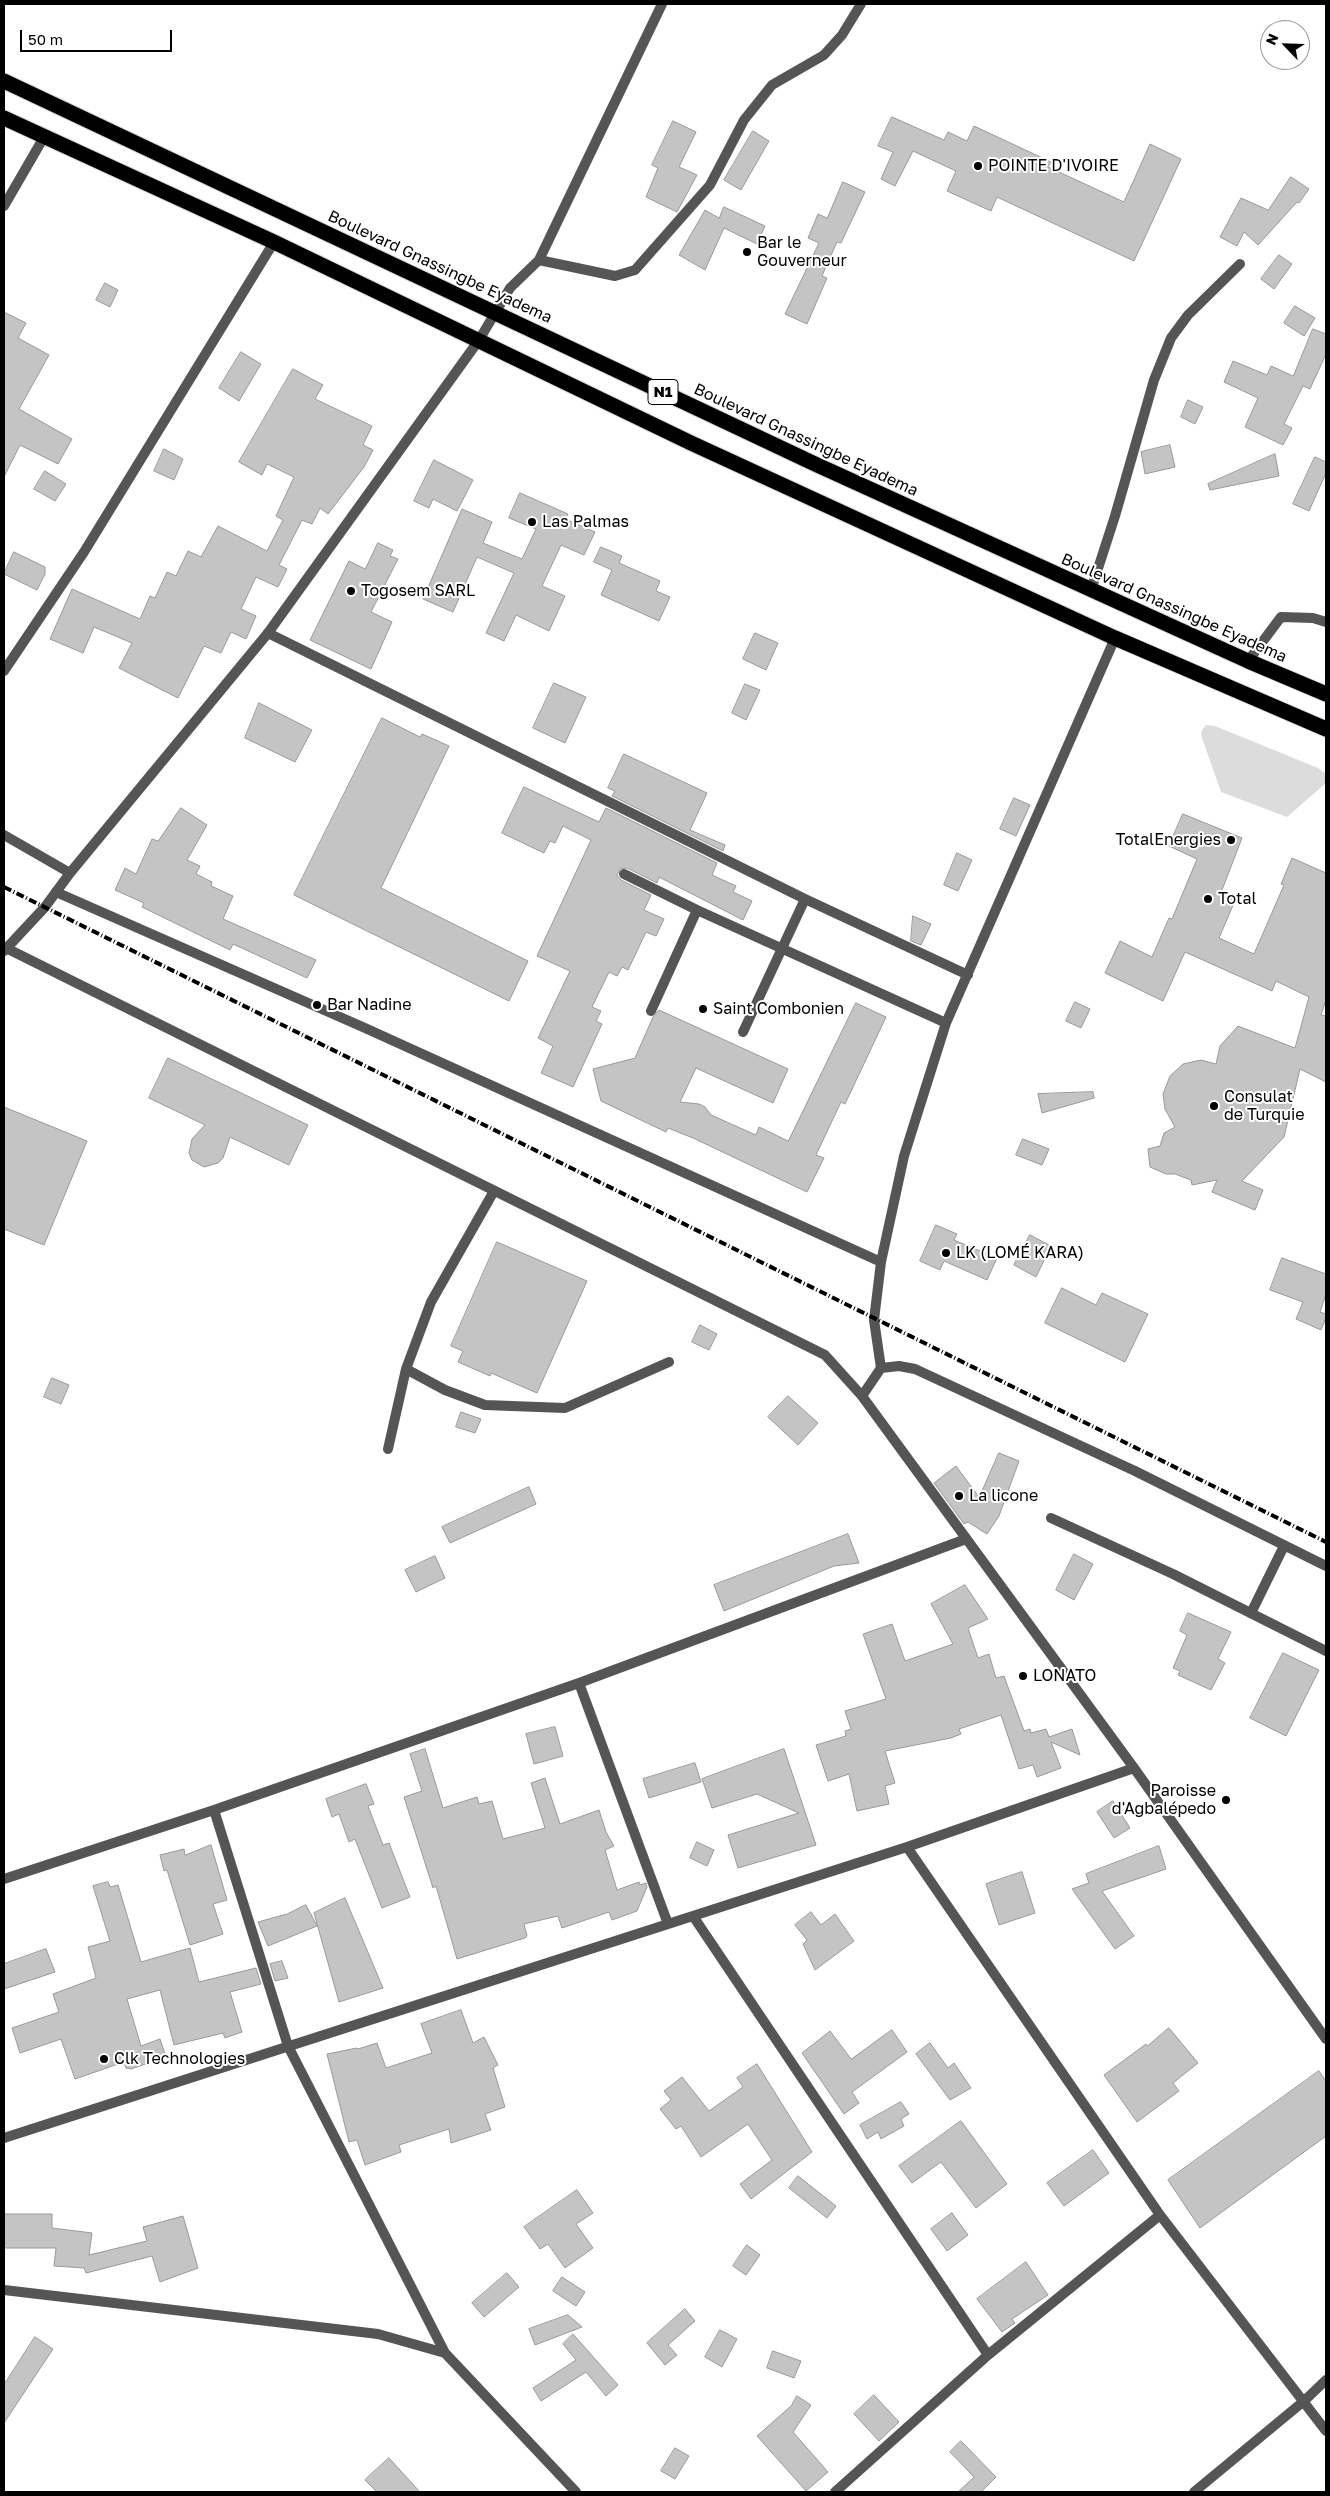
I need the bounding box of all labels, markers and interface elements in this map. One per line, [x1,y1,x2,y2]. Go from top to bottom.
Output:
scale bar [22,20,175,52]
north arrow [1260,20,1310,70]
text: 50 m [28,30,63,48]
text: N [1262,31,1282,47]
place label: POINTE D'IVOIRE [988,156,1119,176]
marker: POINTE D'IVOIRE [972,160,984,172]
street label: Boulevard Gnassingbe Eyadema [325,207,555,327]
place label: Bar le Gouverneur [757,233,847,271]
marker: Bar le Gouverneur [741,246,753,258]
road number: N1 [648,380,678,404]
street label: Boulevard Gnassingbe Eyadema [691,380,921,500]
place label: Las Palmas [542,512,629,532]
marker: Las Palmas [526,516,538,528]
street label: Boulevard Gnassingbe Eyadema [1058,549,1290,667]
place label: Togosem SARL [361,581,475,601]
marker: Togosem SARL [345,585,357,597]
place label: TotalEnergies [1116,830,1221,850]
marker: TotalEnergies [1225,834,1237,846]
place label: Total [1218,889,1257,909]
marker: Total [1202,893,1214,905]
place label: Bar Nadine [327,995,411,1015]
marker: Bar Nadine [311,999,323,1011]
place label: Saint Combonien [713,999,844,1019]
marker: Saint Combonien [697,1003,709,1015]
place label: Consulat de Turquie [1224,1087,1304,1125]
marker: Consulat de Turquie [1208,1100,1220,1112]
place label: LK (LOMÉ KARA) [956,1243,1084,1263]
marker: LK (LOMÉ KARA) [940,1247,952,1259]
place label: La licone [969,1486,1038,1506]
marker: La licone [953,1490,965,1502]
place label: LONATO [1033,1666,1096,1686]
marker: LONATO [1017,1670,1029,1682]
place label: Paroisse d'Agbalépedo [1112,1781,1216,1819]
marker: Paroisse d'Agbalépedo [1220,1794,1232,1806]
place label: Clk Technologies [114,2049,245,2069]
marker: Clk Technologies [98,2053,110,2065]

